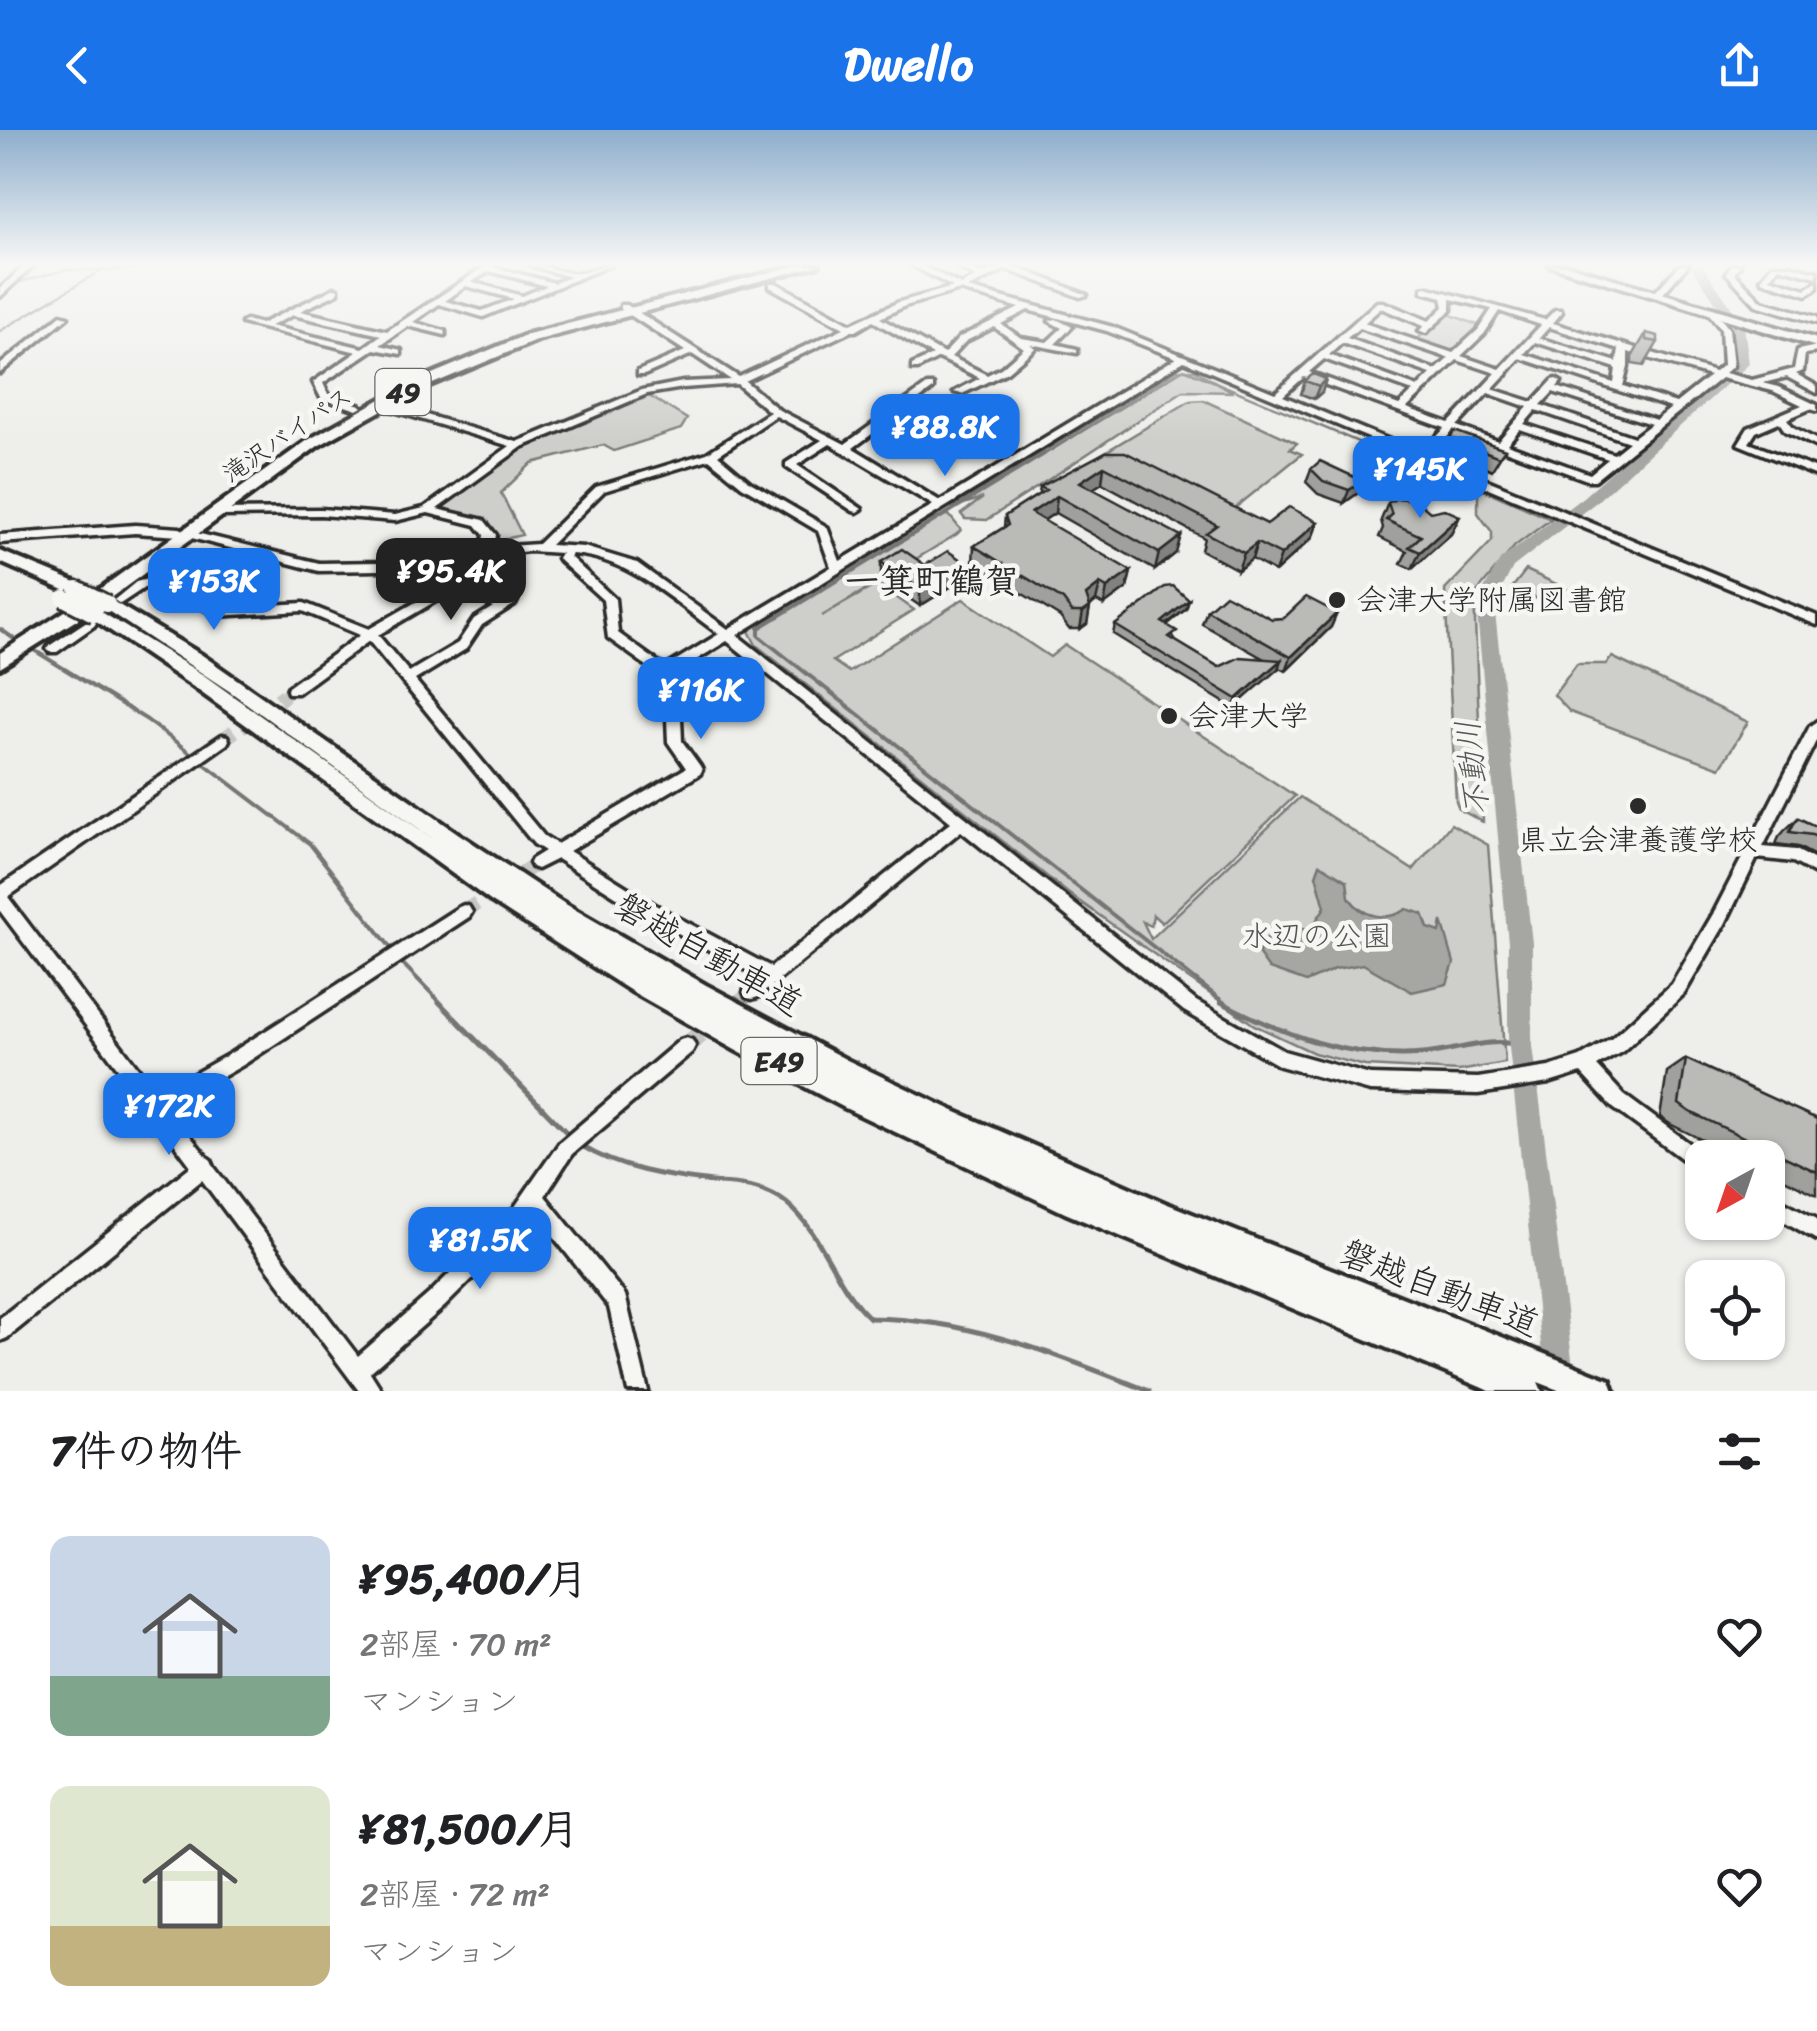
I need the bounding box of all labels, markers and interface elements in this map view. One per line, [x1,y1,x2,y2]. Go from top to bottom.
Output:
text: Dwello [844,25,973,105]
icon: back [50,38,105,93]
icon: share [1712,38,1767,93]
road number: 49 [376,369,430,415]
street label: 滝沢バイパス [213,374,362,495]
pin: ¥88.8K [864,394,1026,479]
text: ¥88.8K [893,398,997,455]
pin: ¥145K [1350,436,1490,521]
text: ¥145K [1375,440,1465,497]
pin: ¥95.4K [370,538,532,623]
text: ¥95.4K [398,542,504,599]
pin: ¥153K [144,548,284,633]
district label: 一箕町鶴賀 [844,550,1020,612]
text: ¥153K [170,552,258,609]
place label: 会津大学附属図書館 [1357,573,1627,627]
marker: 会津大学附属図書館 [1326,589,1348,611]
pin: ¥116K [631,657,771,742]
text: ¥116K [660,661,742,718]
place label: 会津大学 [1189,689,1309,743]
marker: 会津大学 [1158,705,1180,727]
water label: 不動川 [1439,717,1506,819]
marker: 県立会津養護学校 [1627,795,1649,817]
place label: 県立会津養護学校 [1518,813,1758,867]
street label: 磐越自動車道 [603,875,815,1033]
park label: 水辺の公園 [1242,909,1392,963]
road number: E49 [742,1038,816,1084]
pin: ¥172K [99,1073,239,1158]
text: ¥172K [125,1077,213,1134]
north arrow [1685,1140,1785,1240]
map controls [1685,1140,1785,1360]
pin: ¥81.5K [399,1207,561,1292]
text: ¥81.5K [430,1211,530,1268]
street label: 磐越自動車道 [1331,1221,1549,1355]
button: locate [1685,1260,1785,1360]
text: 7件の物件 [50,1414,242,1488]
icon: filters [1712,1424,1767,1479]
text: ¥95,400/月 [360,1542,588,1616]
icon: home [130,1576,250,1696]
icon: heart [1712,1609,1767,1664]
text: 2部屋 · 70 m² [360,1616,552,1673]
text: マンション [360,1673,519,1730]
text: ¥81,500/月 [360,1792,580,1866]
icon: home [130,1826,250,1946]
icon: heart [1712,1859,1767,1914]
text: 2部屋 · 72 m² [360,1866,550,1923]
text: マンション [360,1923,519,1980]

